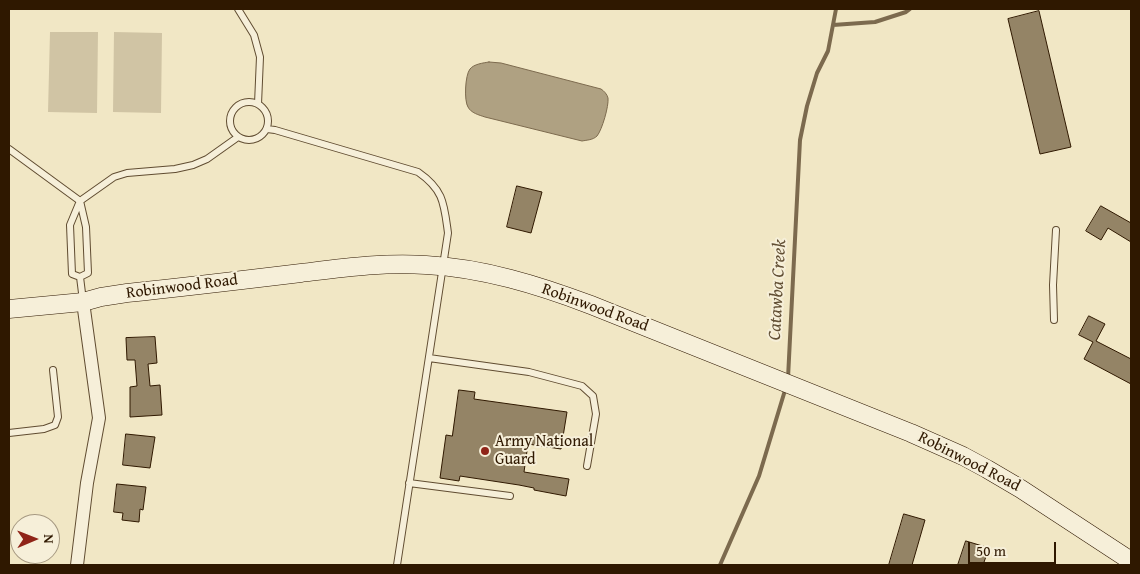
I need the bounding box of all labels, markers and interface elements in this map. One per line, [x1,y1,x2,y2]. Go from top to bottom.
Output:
water label: Catawba Creek [765,239,791,341]
street label: Robinwood Road [125,271,239,303]
street label: Robinwood Road [539,280,651,336]
street label: Robinwood Road [915,428,1023,496]
place label: Army National Guard [495,432,593,470]
marker: Army National Guard [479,445,491,457]
north arrow [10,514,60,564]
scale bar [970,532,1058,564]
text: N [39,534,59,544]
text: 50 m [976,540,1006,561]

